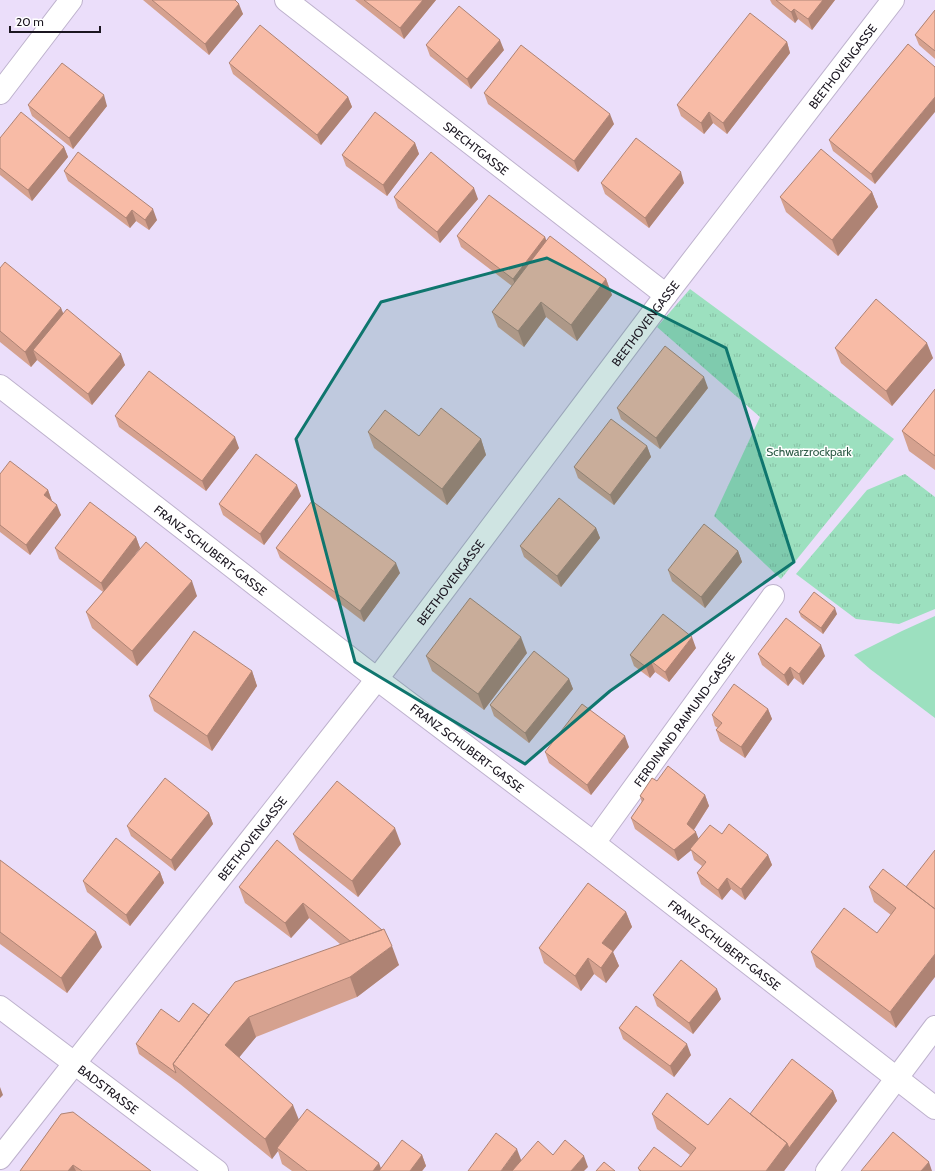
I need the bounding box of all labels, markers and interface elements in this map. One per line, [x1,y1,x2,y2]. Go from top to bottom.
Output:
scale bar [10,8,100,34]
text: 20 m [16,14,44,29]
street label: BEETHOVENGASSE [805,20,880,112]
street label: SPECHTGASSE [441,118,512,178]
street label: BEETHOVENGASSE [608,277,682,369]
park label: Schwarzrockpark [766,444,852,459]
street label: FRANZ SCHUBERT-GASSE [152,501,270,598]
street label: BEETHOVENGASSE [413,536,487,628]
street label: FERDINAND RAIMUND-GASSE [630,649,738,789]
street label: FRANZ SCHUBERT-GASSE [408,700,528,795]
street label: BEETHOVENGASSE [214,793,290,883]
street label: FRANZ SCHUBERT-GASSE [665,896,784,993]
street label: BADSTRASSE [75,1061,142,1117]

